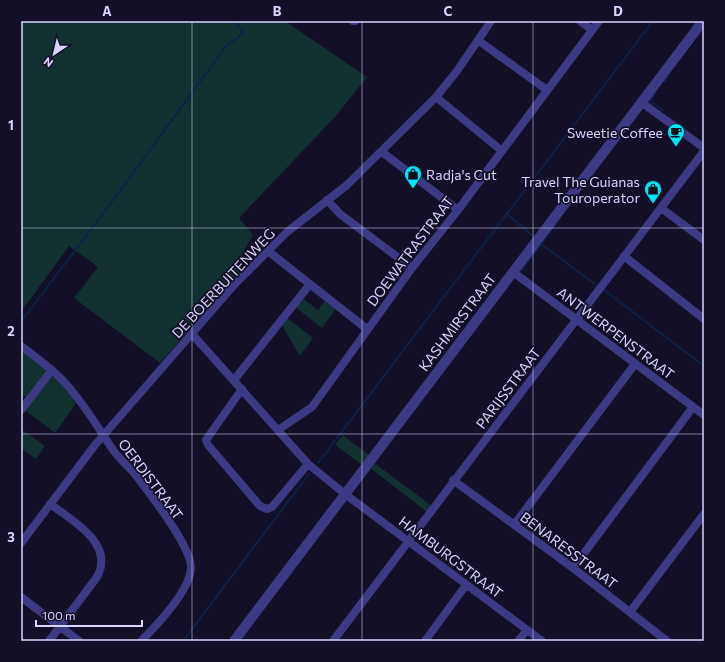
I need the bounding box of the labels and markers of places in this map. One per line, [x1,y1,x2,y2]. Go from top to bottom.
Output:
cafe icon: Sweetie Coffee [666,122,686,147]
place label: Sweetie Coffee [567,124,663,141]
shop icon: Radja's Cut [403,164,423,189]
place label: Radja's Cut [426,166,497,183]
place label: Travel The Guianas Touroperator [521,173,640,206]
shop icon: Travel The Guianas Touroperator [643,179,663,204]

